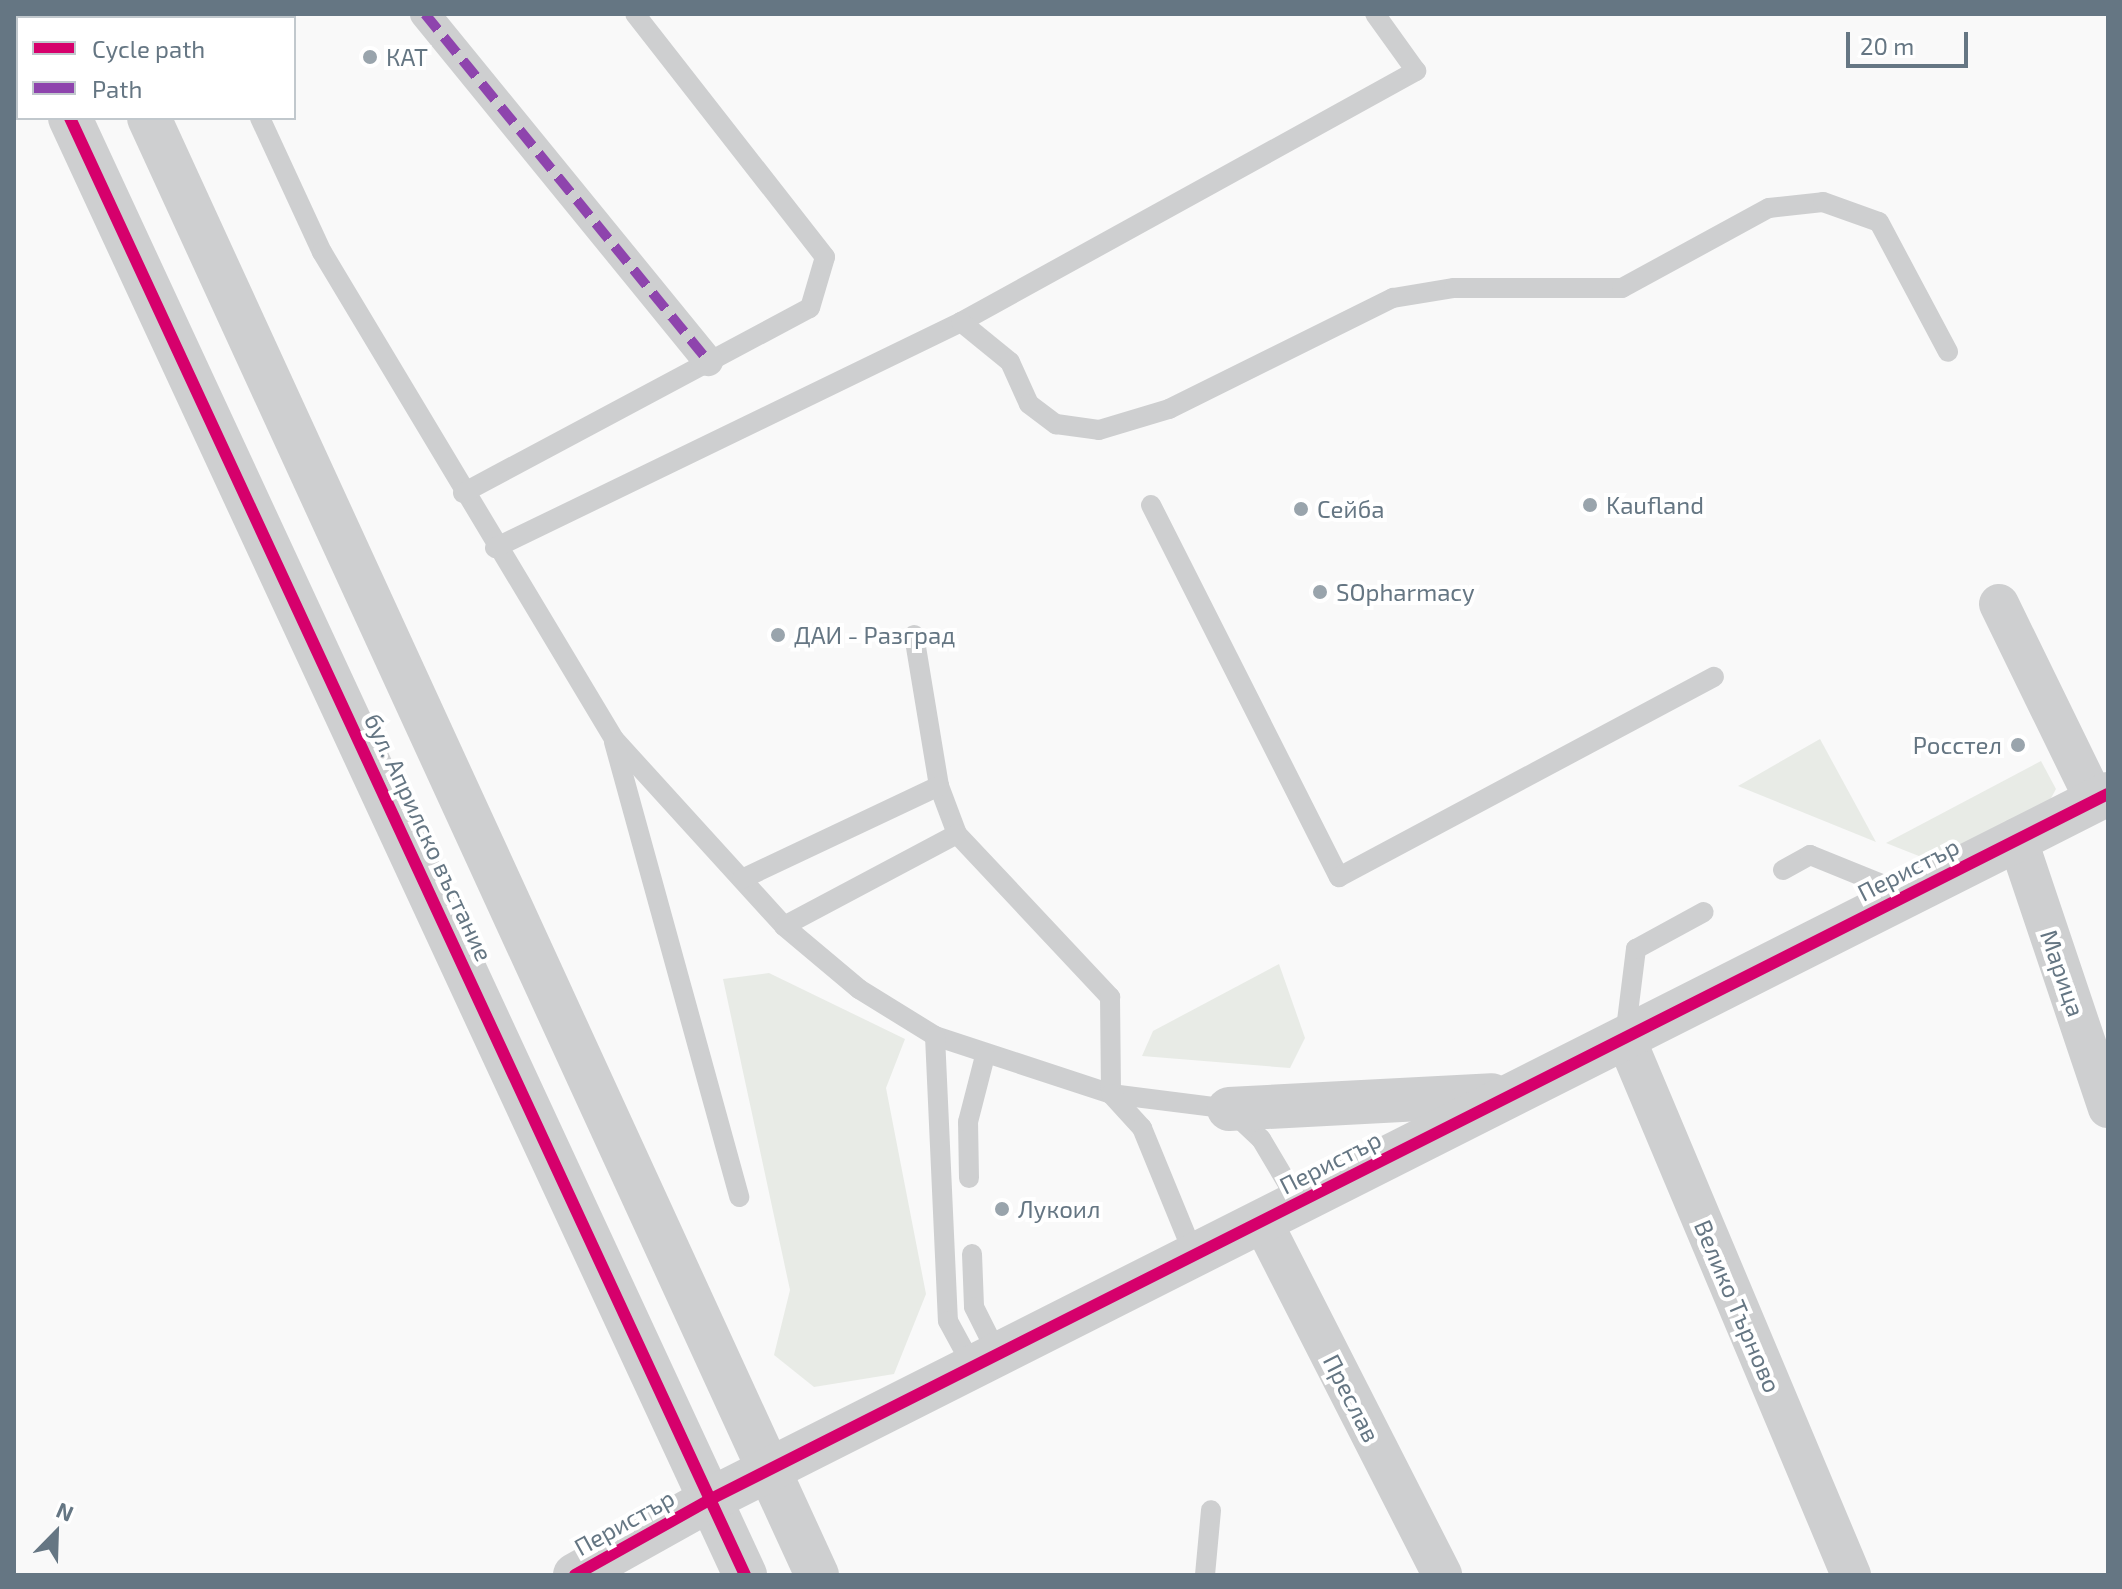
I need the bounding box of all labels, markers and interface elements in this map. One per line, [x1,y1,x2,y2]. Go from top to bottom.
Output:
legend [16,16,296,120]
scale bar [1850,16,1972,66]
text: 20 m [1860,31,1914,60]
text: Cycle path [92,34,205,63]
place label: КАТ [386,43,428,71]
marker: КАТ [361,48,379,66]
text: Path [92,74,142,103]
place label: Kaufland [1606,491,1704,519]
place label: Сейба [1317,495,1385,523]
marker: Kaufland [1581,496,1599,514]
marker: Сейба [1292,500,1310,518]
place label: SOpharmacy [1336,578,1475,606]
marker: SOpharmacy [1311,583,1329,601]
place label: ДАИ - Разград [794,621,955,649]
marker: ДАИ - Разград [769,626,787,644]
street label: бул. Априлско въстание [359,709,499,965]
place label: Росстел [1913,731,2002,759]
marker: Росстел [2009,736,2027,754]
street label: Перистър [1853,831,1963,907]
street label: Марица [2035,926,2091,1020]
street label: Перистър [1275,1124,1385,1200]
place label: Лукоил [1018,1195,1100,1223]
marker: Лукоил [993,1200,1011,1218]
street label: Велико Търново [1689,1215,1787,1397]
street label: Преслав [1318,1349,1386,1447]
street label: Перистър [569,1483,679,1561]
north arrow [16,1493,96,1573]
text: N [53,1496,78,1526]

